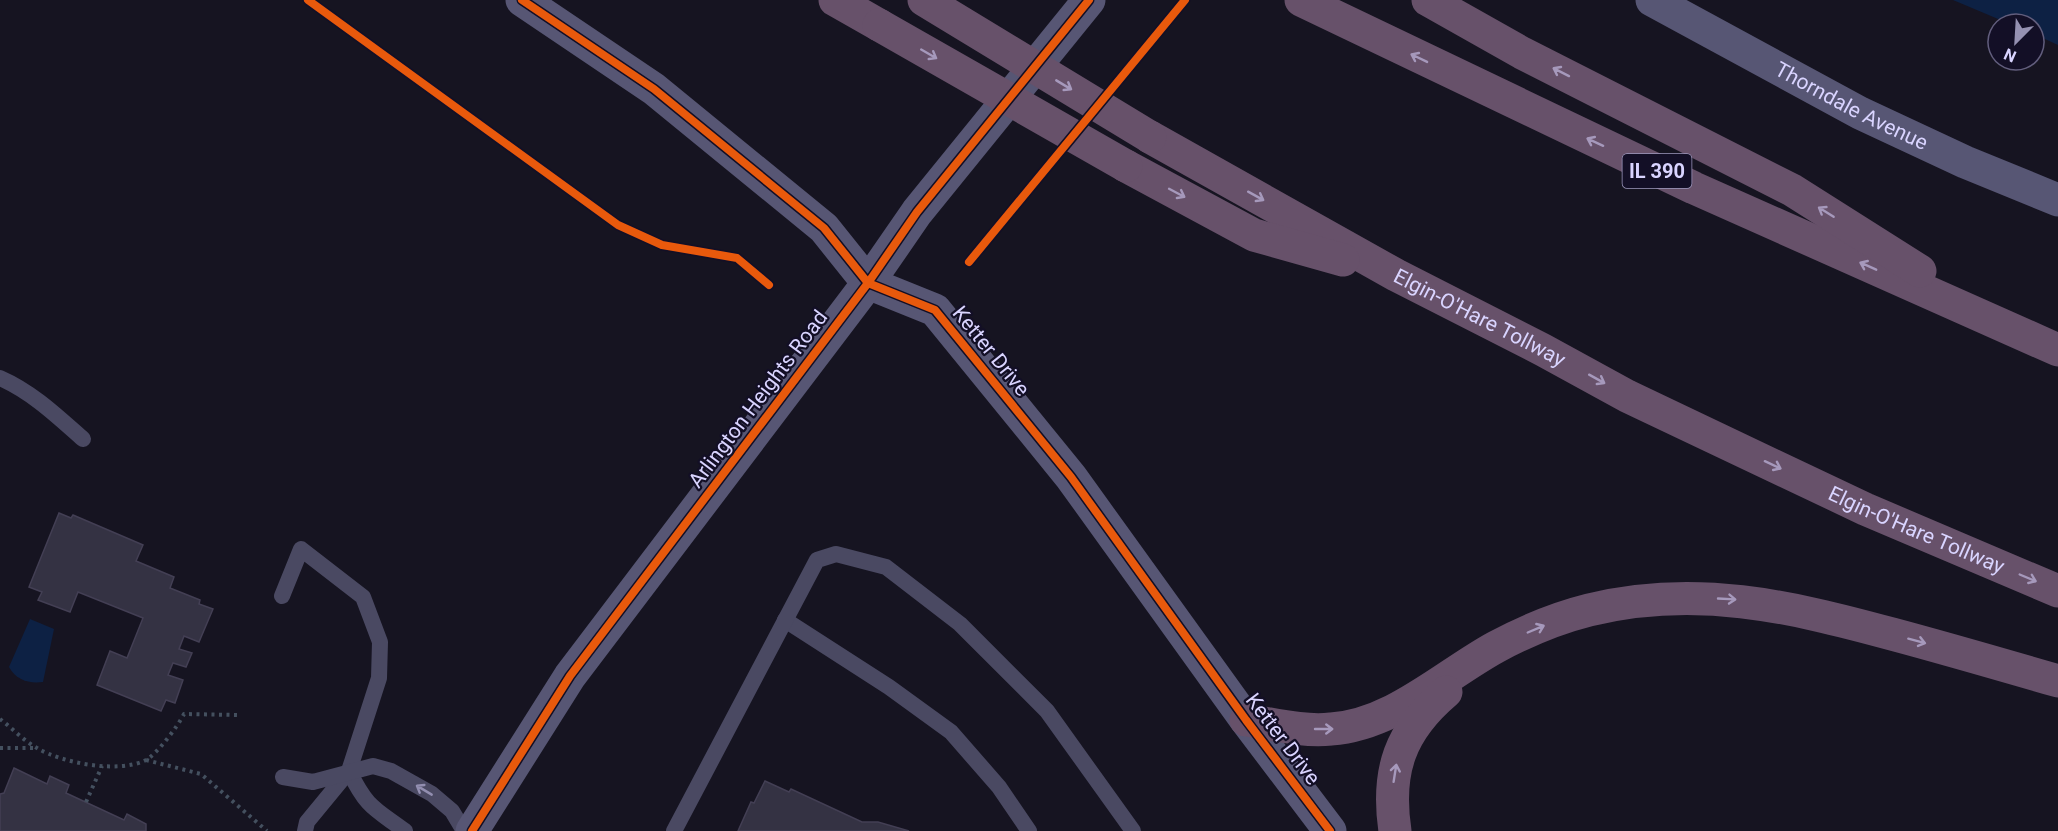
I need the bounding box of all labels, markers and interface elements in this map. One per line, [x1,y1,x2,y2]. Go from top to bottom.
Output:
north arrow [1986,12,2046,72]
text: N [2001,44,2019,66]
one-way arrow [920,49,938,60]
one-way arrow [1411,52,1429,64]
street label: Thorndale Avenue [1771,57,1932,155]
one-way arrow [1552,66,1570,78]
one-way arrow [1055,79,1072,91]
one-way arrow [1587,135,1605,147]
road number: IL 390 [1622,154,1692,188]
one-way arrow [1168,188,1186,199]
one-way arrow [1247,190,1264,202]
one-way arrow [1818,205,1835,217]
one-way arrow [1860,260,1878,272]
street label: Elgin-O'Hare Tollway [1390,264,1570,372]
street label: Ketter Drive [948,301,1034,401]
street label: Arlington Heights Road [684,306,832,492]
one-way arrow [1588,374,1606,385]
one-way arrow [1763,459,1781,471]
street label: Elgin-O'Hare Tollway [1825,481,2008,579]
one-way arrow [2018,573,2036,584]
one-way arrow [1716,594,1736,605]
one-way arrow [1527,623,1545,634]
one-way arrow [1907,635,1926,647]
street label: Ketter Drive [1241,688,1325,790]
one-way arrow [1314,723,1334,735]
one-way arrow [1389,764,1400,783]
one-way arrow [416,783,433,795]

